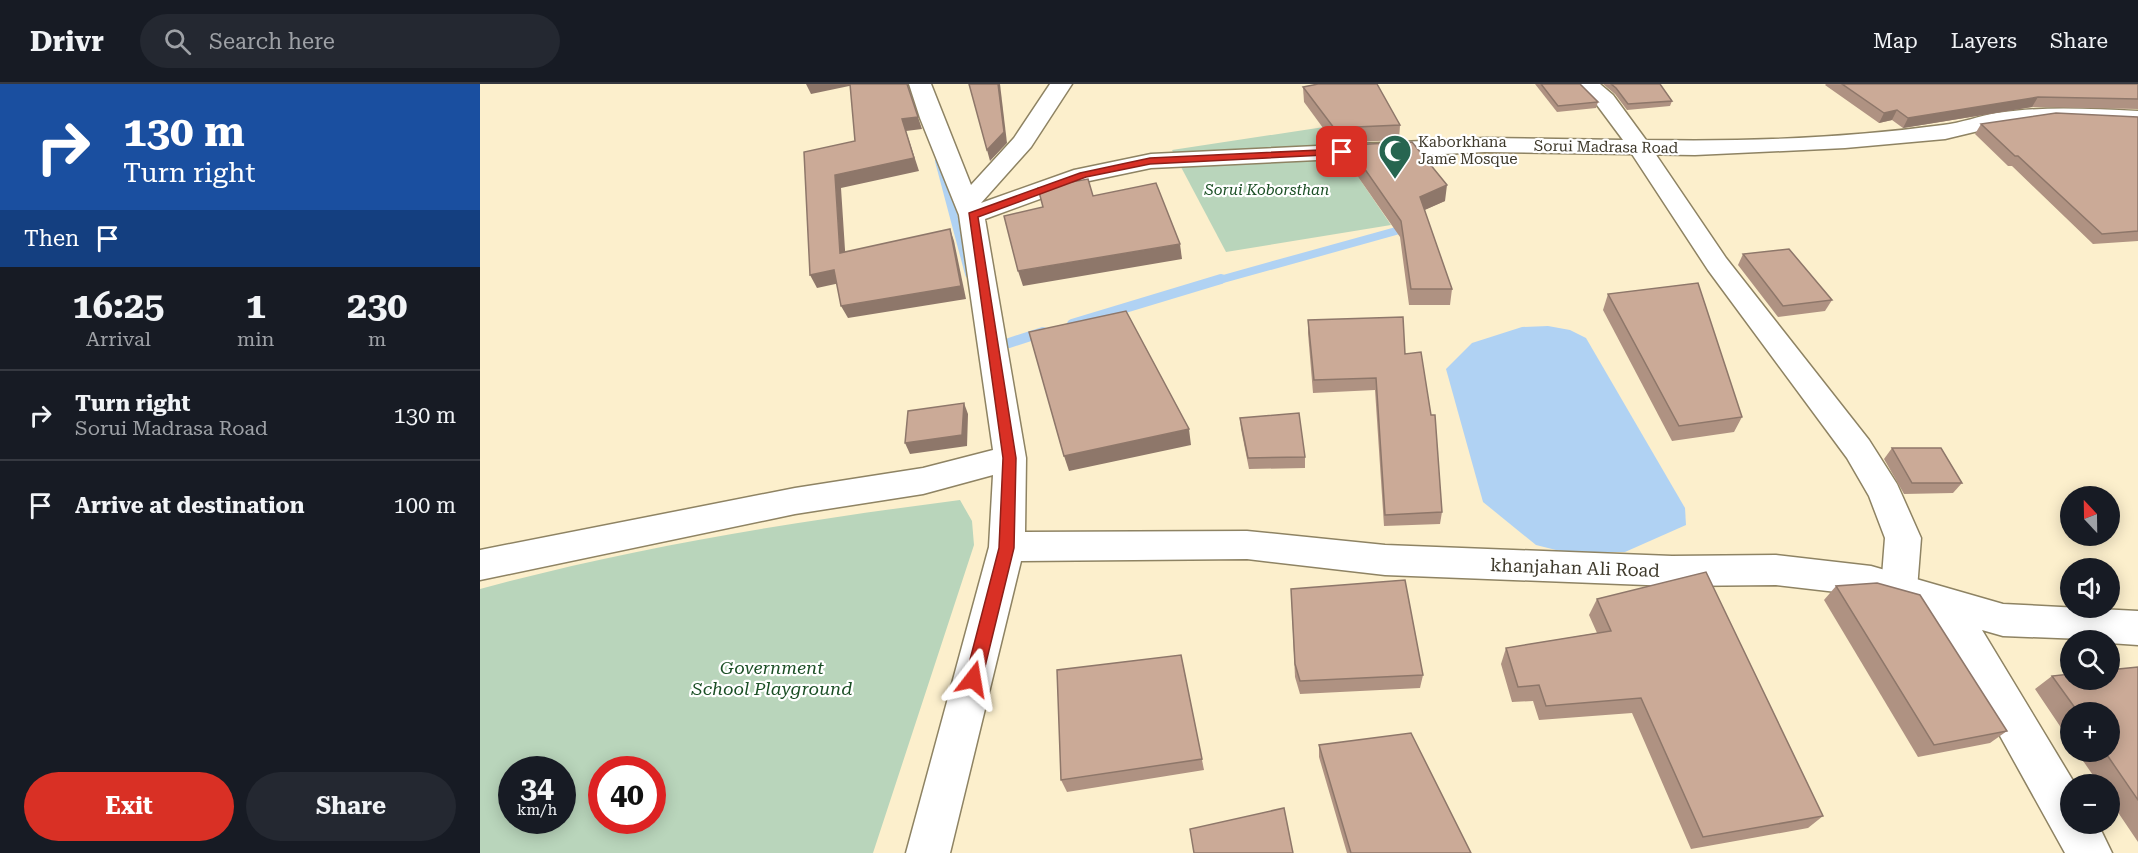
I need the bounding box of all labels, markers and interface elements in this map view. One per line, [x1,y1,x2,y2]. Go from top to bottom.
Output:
search box [140,14,560,68]
text: Drivr [30,25,104,58]
icon: search [161,25,194,58]
text: Search here [209,29,335,54]
text: Map [1873,29,1918,53]
text: Layers [1951,29,2017,53]
text: Share [2050,29,2108,53]
text: 130 m [123,107,245,156]
icon: right [24,108,102,186]
pin [1316,126,1367,177]
mosque icon: Kaborkhana Jame Mosque [1377,133,1413,180]
place label: Kaborkhana Jame Mosque [1418,133,1517,168]
icon: arrive [1325,135,1358,168]
street label: Sorui Madrasa Road [1534,137,1679,157]
text: Turn right [123,157,256,189]
park label: Sorui Koborsthan [1204,181,1329,199]
icon: arrive [91,222,124,255]
text: Then [24,226,79,251]
text: 16:25 [73,285,164,327]
text: 1 [246,285,266,327]
text: 230 [347,285,407,327]
text: Arrival [86,327,151,351]
text: min [237,327,274,351]
text: m [368,327,386,351]
text: Turn right [75,391,190,416]
icon: right [24,399,57,432]
text: 130 m [393,403,456,428]
text: Sorui Madrasa Road [75,416,268,440]
north arrow [2060,486,2120,546]
map controls [2060,486,2120,834]
icon: arrive [24,489,57,522]
text: Arrive at destination [75,493,304,518]
text: 100 m [393,493,456,518]
street label: khanjahan Ali Road [1490,554,1661,581]
button: sound [2060,558,2120,618]
button: search [2060,630,2120,690]
position arrow [941,647,1005,711]
park label: Government School Playground [691,657,852,699]
button: + [2060,702,2120,762]
speed limit sign: 40 [588,756,666,834]
text: 34 [520,770,554,805]
button: Exit [24,772,234,841]
button: Share [246,772,456,841]
button: − [2060,774,2120,834]
text: km/h [517,801,557,819]

